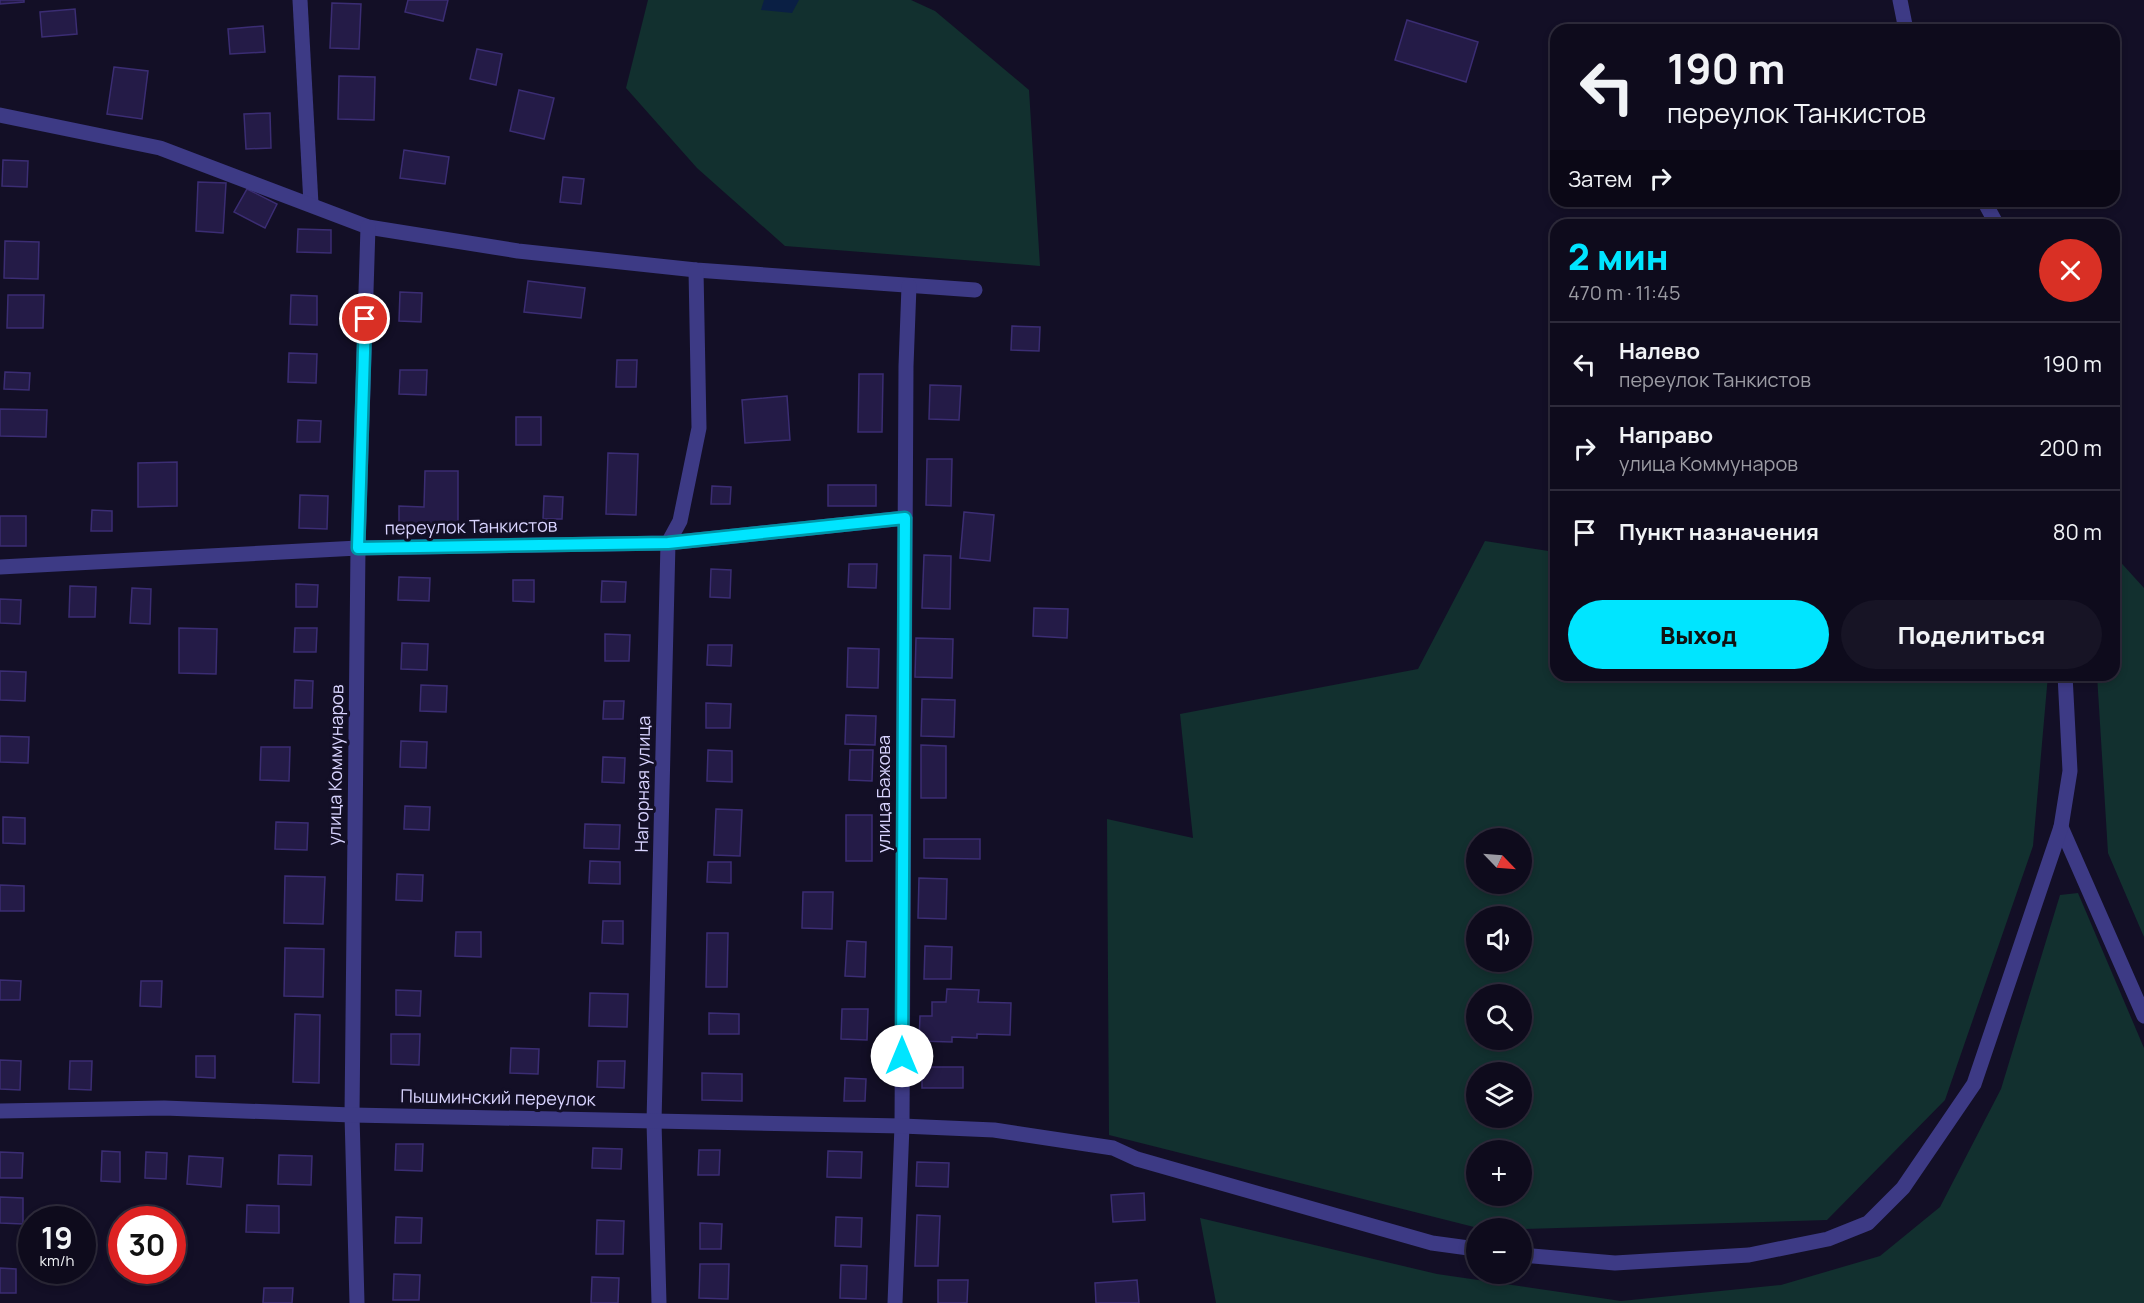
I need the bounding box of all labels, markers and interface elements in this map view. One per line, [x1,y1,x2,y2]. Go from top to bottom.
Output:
text: 190 m [1667,39,1785,97]
icon: left [1568,48,1646,126]
text: переулок Танкистов [1667,94,1926,131]
icon: right [1644,162,1677,195]
text: Затем [1568,164,1632,194]
text: 2 мин [1568,232,1669,281]
button: close [2039,239,2102,302]
text: 470 m · 11:45 [1568,279,1680,306]
pin [339,293,390,344]
icon: arrive [348,302,381,335]
text: Налево [1619,336,1700,366]
icon: left [1568,348,1601,381]
text: 190 m [2043,349,2102,379]
text: переулок Танкистов [1619,366,1811,393]
text: Направо [1619,420,1713,450]
icon: right [1568,432,1601,465]
text: 200 m [2040,433,2102,463]
text: улица Коммунаров [1619,450,1798,477]
street label: переулок Танкистов [384,512,558,540]
icon: arrive [1568,516,1601,549]
text: Пункт назначения [1619,517,1819,547]
text: 80 m [2053,517,2102,547]
button: Выход [1568,600,1829,669]
button: Поделиться [1841,600,2102,669]
street label: улица Коммунаров [322,684,348,846]
street label: Нагорная улица [629,715,655,853]
street label: улица Бажова [871,735,895,853]
north arrow [1466,828,1532,894]
map controls [1466,828,1532,1284]
button: sound [1466,906,1532,972]
button: search [1466,984,1532,1050]
position arrow [870,1024,934,1088]
button: layers [1466,1062,1532,1128]
street label: Пышминский переулок [400,1083,597,1111]
button: + [1466,1140,1532,1206]
speed limit sign: 30 [108,1206,186,1284]
text: 19 [41,1217,73,1258]
button: − [1466,1218,1532,1284]
text: km/h [40,1250,74,1271]

